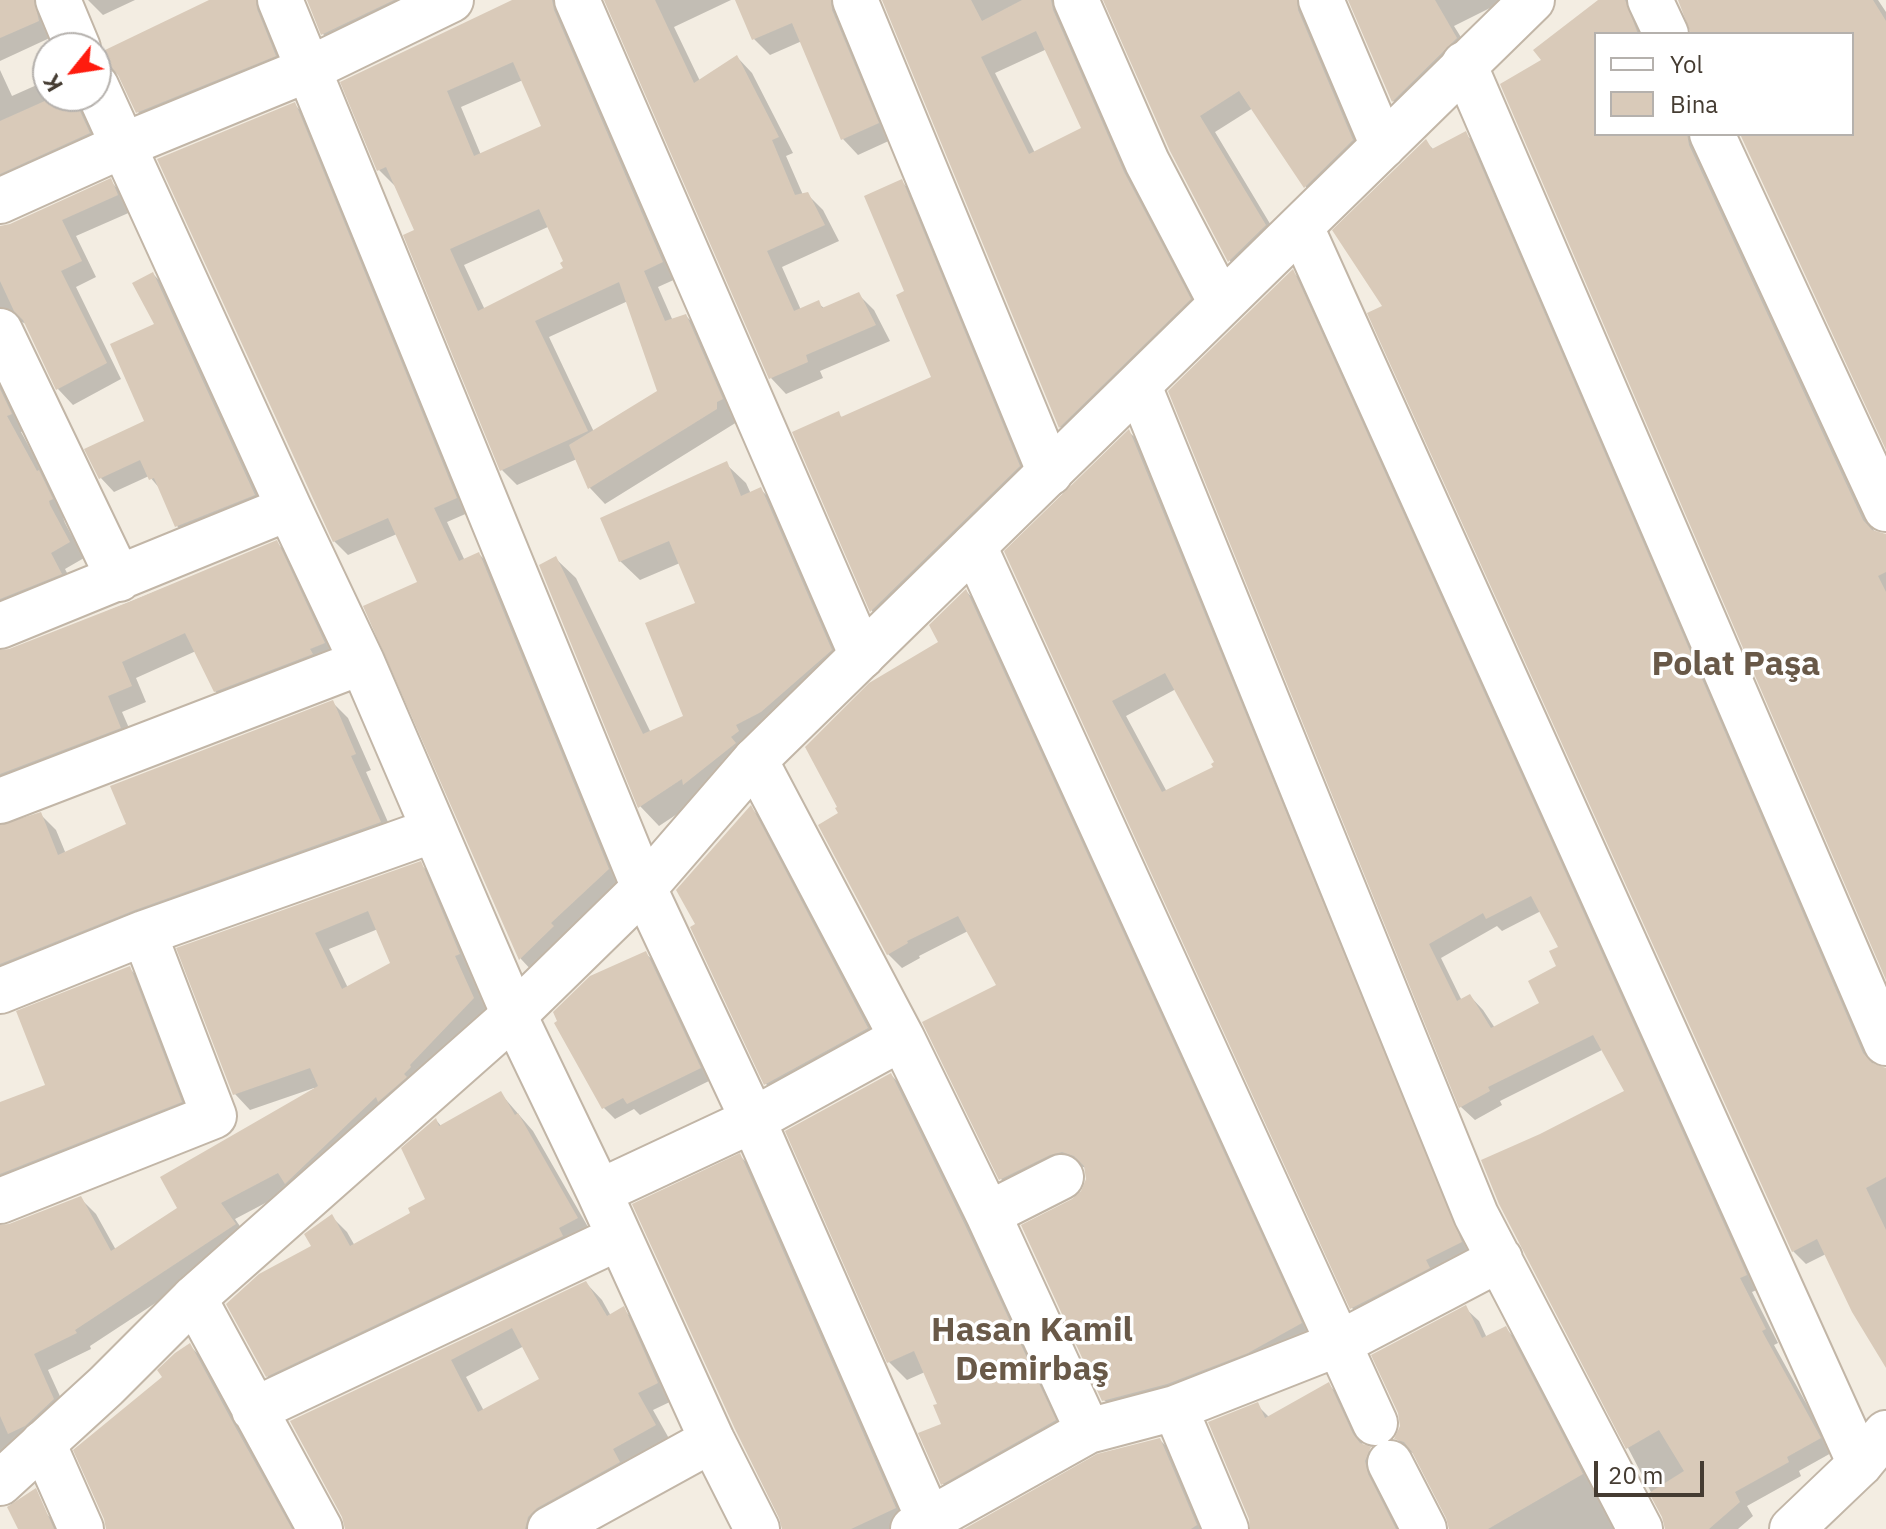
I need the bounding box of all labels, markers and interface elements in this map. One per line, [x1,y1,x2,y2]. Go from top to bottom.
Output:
north arrow [32,32,112,112]
legend [1594,32,1854,136]
text: Yol [1670,48,1703,80]
text: K [36,69,69,97]
text: Bina [1670,88,1718,120]
district label: Polat Paşa [1652,645,1820,685]
district label: Hasan Kamil Demirbaş [931,1311,1133,1390]
scale bar [1598,1445,1708,1495]
text: 20 m [1608,1459,1663,1491]

